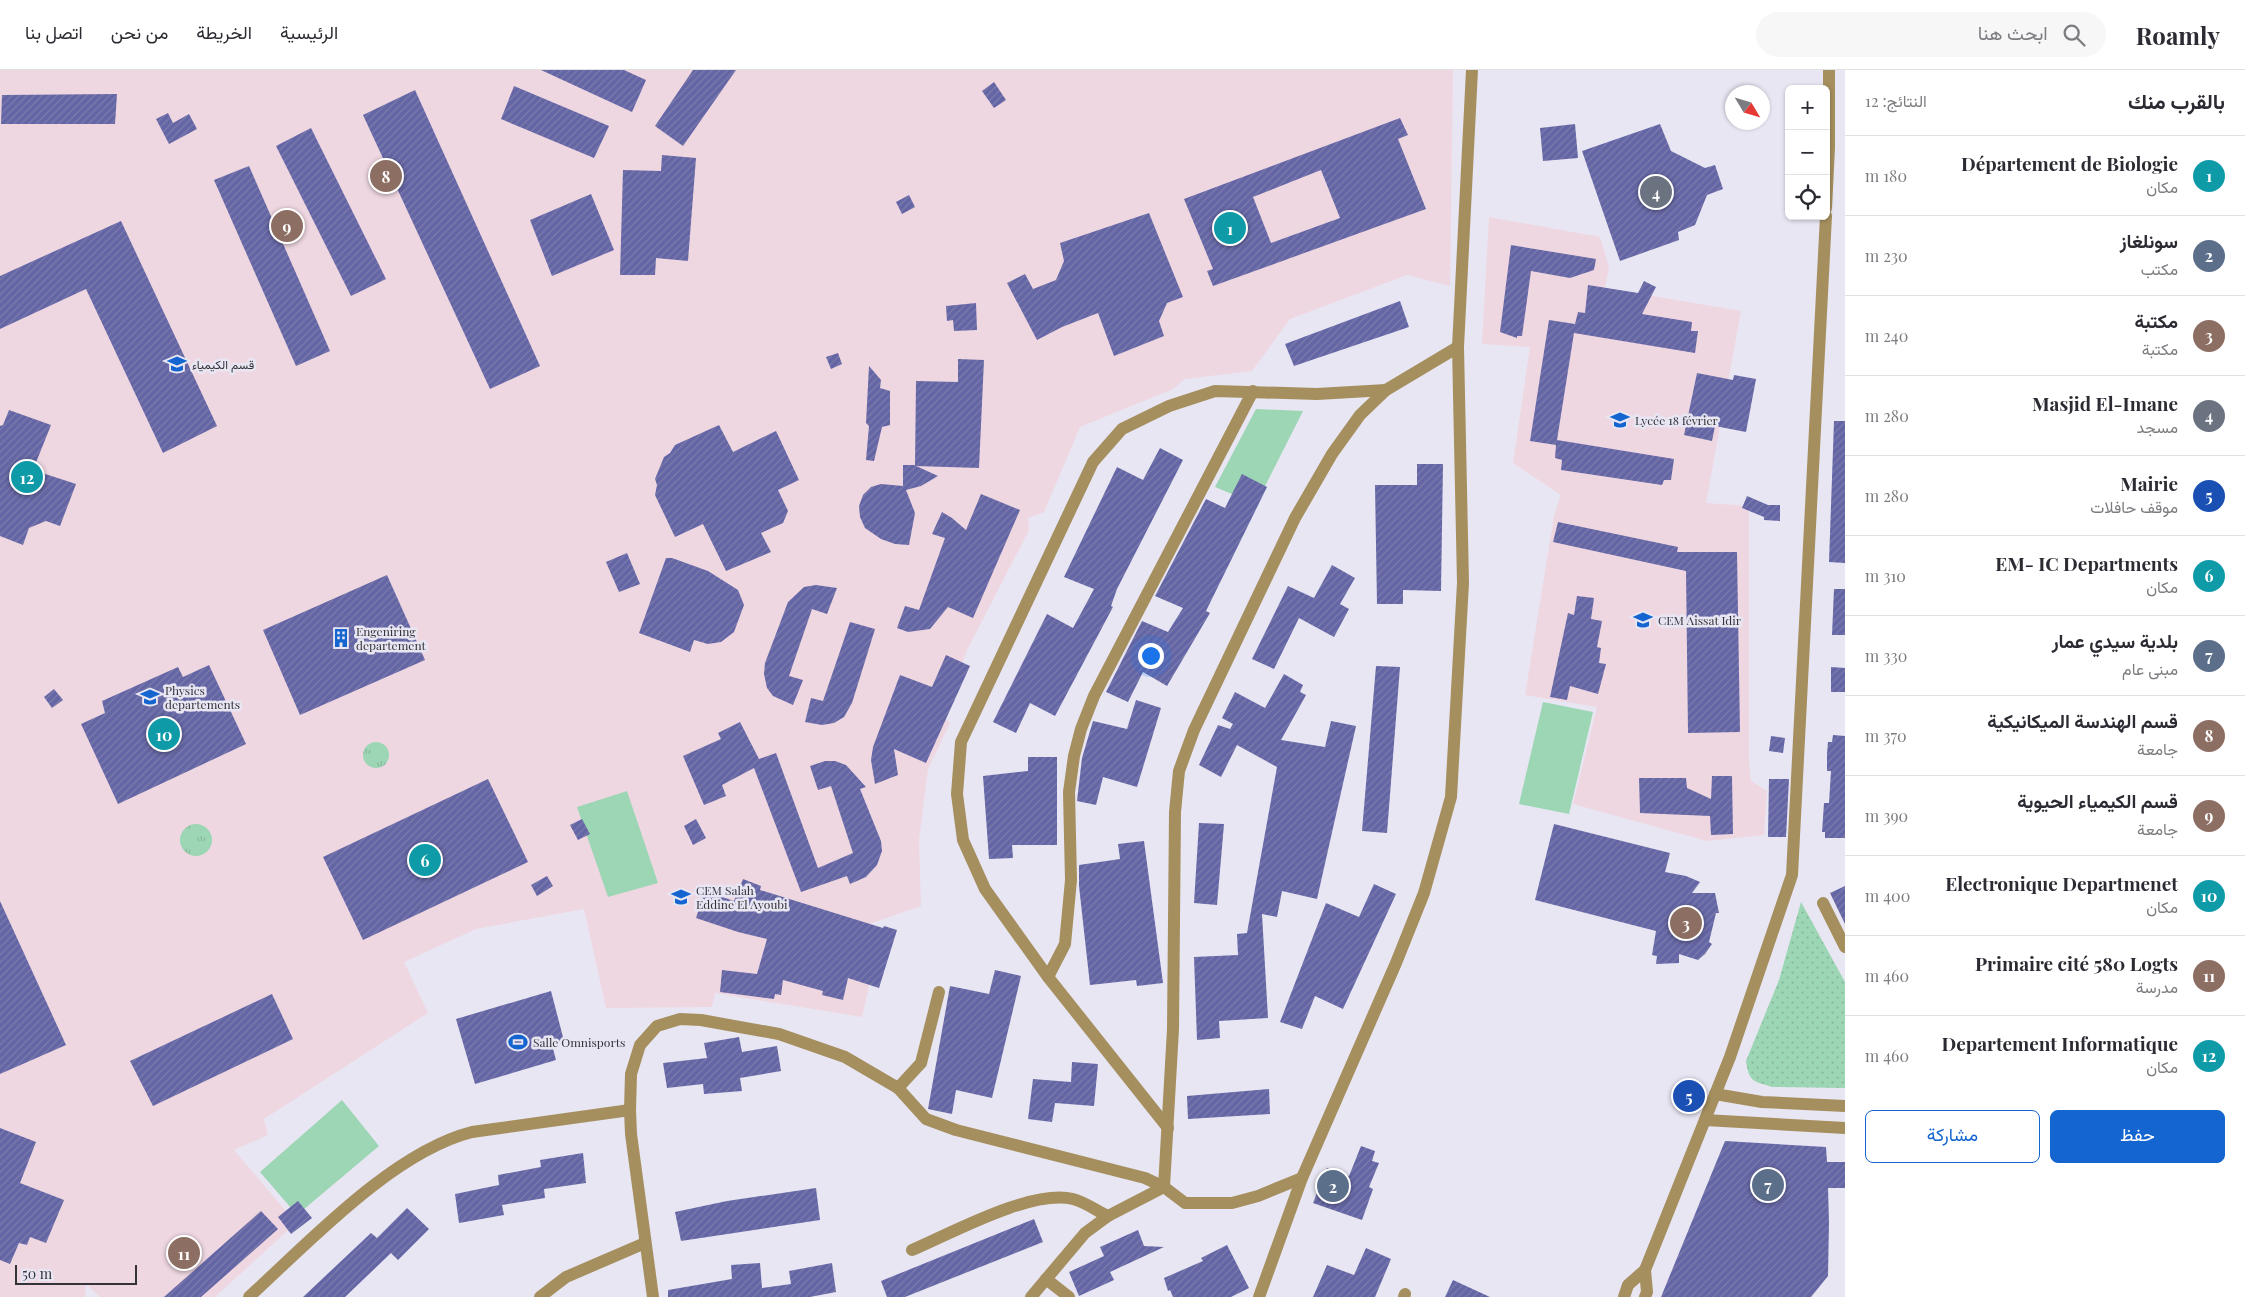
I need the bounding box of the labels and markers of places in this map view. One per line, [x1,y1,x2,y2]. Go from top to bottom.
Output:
pin: 8 [370,157,402,195]
pin: 4 [1640,173,1672,211]
pin: 9 [271,207,303,245]
pin: 1 [1214,209,1246,247]
school or university icon: قسم الكيمياء [166,353,188,375]
place label: قسم الكيمياء [192,356,254,373]
school or university icon: Lycée 18 février [1609,409,1631,431]
place label: Lycée 18 février [1635,412,1719,428]
pin: 12 [11,458,43,496]
school or university icon: CEM Aissat Idir [1632,609,1654,631]
place label: CEM Aissat Idir [1658,612,1742,628]
place label: Engeniring departement [356,623,427,653]
building icon: Engeniring departement [330,627,352,649]
place label: Physics departements [165,682,240,712]
school or university icon: Physics departements [139,686,161,708]
pin: 10 [148,715,180,753]
pin: 6 [409,841,441,879]
place label: CEM Salah Eddine El Ayoubi [696,882,788,912]
school or university icon: CEM Salah Eddine El Ayoubi [670,886,692,908]
pin: 3 [1670,904,1702,942]
sports icon: Salle Omnisports [507,1031,529,1053]
place label: Salle Omnisports [533,1034,625,1050]
pin: 5 [1673,1077,1705,1115]
pin: 7 [1752,1166,1784,1204]
pin: 2 [1317,1167,1349,1205]
pin: 11 [168,1234,200,1272]

